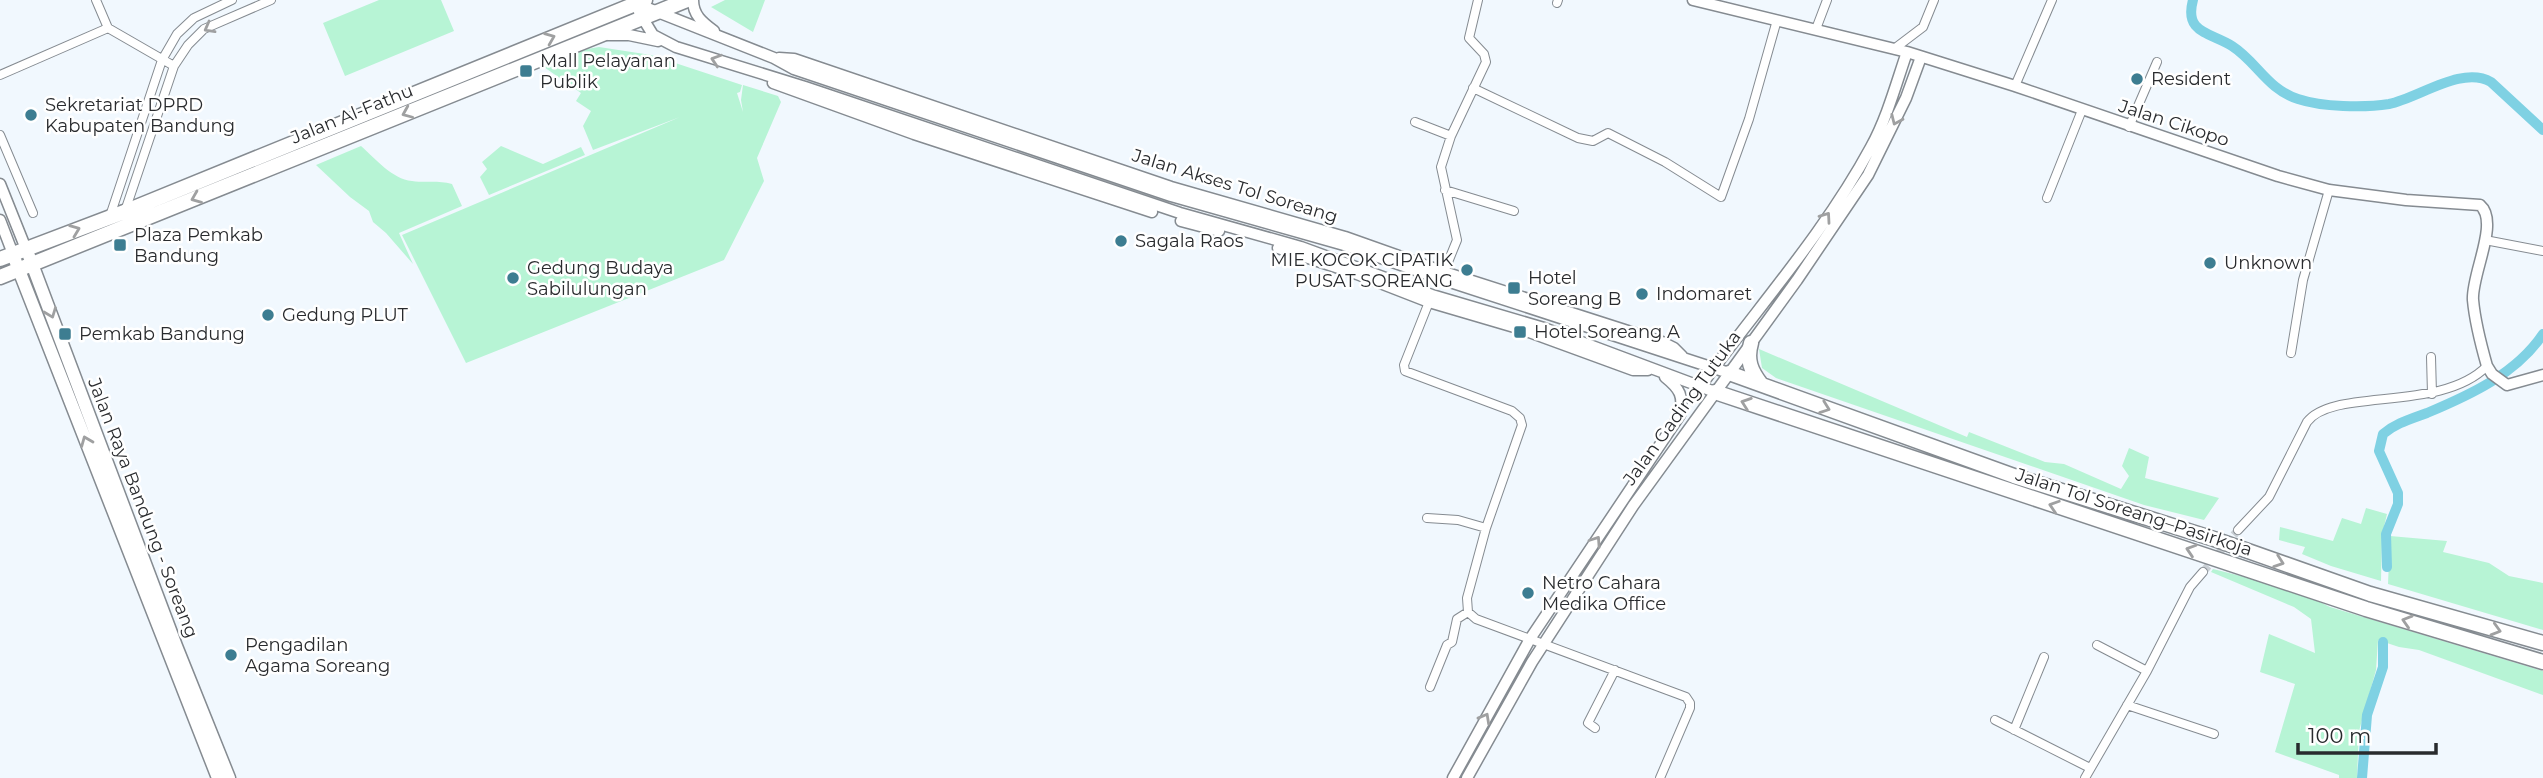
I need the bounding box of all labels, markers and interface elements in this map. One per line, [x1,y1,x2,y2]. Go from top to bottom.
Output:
one-way arrow [204,20,217,34]
one-way arrow [544,32,556,46]
place label: Mall Pelayanan Publik [540,50,676,93]
one-way arrow [710,54,722,69]
marker: Mall Pelayanan Publik [518,63,534,79]
place label: Resident [2151,68,2231,90]
marker: Resident [2129,71,2145,87]
street label: Jalan Al-Fathu [287,79,416,149]
place label: Sekretariat DPRD Kabupaten Bandung [45,94,235,137]
street label: Jalan Cikopo [2115,94,2232,151]
one-way arrow [402,104,414,118]
marker: Sekretariat DPRD Kabupaten Bandung [23,107,39,123]
one-way arrow [1890,113,1904,125]
street label: Jalan Akses Tol Soreang [1129,144,1340,228]
one-way arrow [191,190,203,204]
one-way arrow [1818,212,1831,225]
place label: Plaza Pemkab Bandung [134,224,263,267]
one-way arrow [68,225,80,239]
place label: Sagala Raos [1135,230,1244,252]
marker: Sagala Raos [1113,233,1129,249]
marker: Plaza Pemkab Bandung [112,237,128,253]
place label: MIE KOCOK CIPATIK PUSAT SOREANG [1271,249,1453,292]
place label: Unknown [2224,252,2312,274]
marker: Unknown [2202,255,2218,271]
place label: Gedung Budaya Sabilulungan [527,257,673,300]
marker: MIE KOCOK CIPATIK PUSAT SOREANG [1459,262,1475,278]
place label: Hotel Soreang B [1528,267,1621,310]
marker: Gedung Budaya Sabilulungan [505,270,521,286]
marker: Hotel Soreang B [1506,280,1522,296]
place label: Indomaret [1656,283,1752,305]
marker: Indomaret [1634,286,1650,302]
place label: Gedung PLUT [282,304,408,326]
one-way arrow [42,306,56,318]
marker: Gedung PLUT [260,307,276,323]
place label: Hotel Soreang A [1534,321,1680,343]
place label: Pemkab Bandung [79,323,245,345]
marker: Hotel Soreang A [1512,324,1528,340]
marker: Pemkab Bandung [57,326,73,342]
street label: Jalan Gading Tutuka [1618,326,1745,490]
street label: Jalan Raya Bandung - Soreang [83,374,203,641]
one-way arrow [1740,397,1752,411]
one-way arrow [1819,399,1831,413]
one-way arrow [81,435,95,447]
street label: Jalan Tol Soreang–Pasirkoja [2012,463,2255,561]
one-way arrow [2049,499,2061,514]
one-way arrow [1588,535,1601,548]
one-way arrow [2186,544,2198,558]
one-way arrow [2272,554,2284,568]
place label: Netro Cahara Medika Office [1542,572,1666,615]
marker: Netro Cahara Medika Office [1520,585,1536,601]
one-way arrow [2401,615,2413,630]
one-way arrow [2490,622,2502,637]
place label: Pengadilan Agama Soreang [245,634,390,677]
marker: Pengadilan Agama Soreang [223,647,239,663]
scale bar [2298,712,2436,756]
one-way arrow [1477,713,1490,726]
text: 100 m [2308,723,2371,748]

